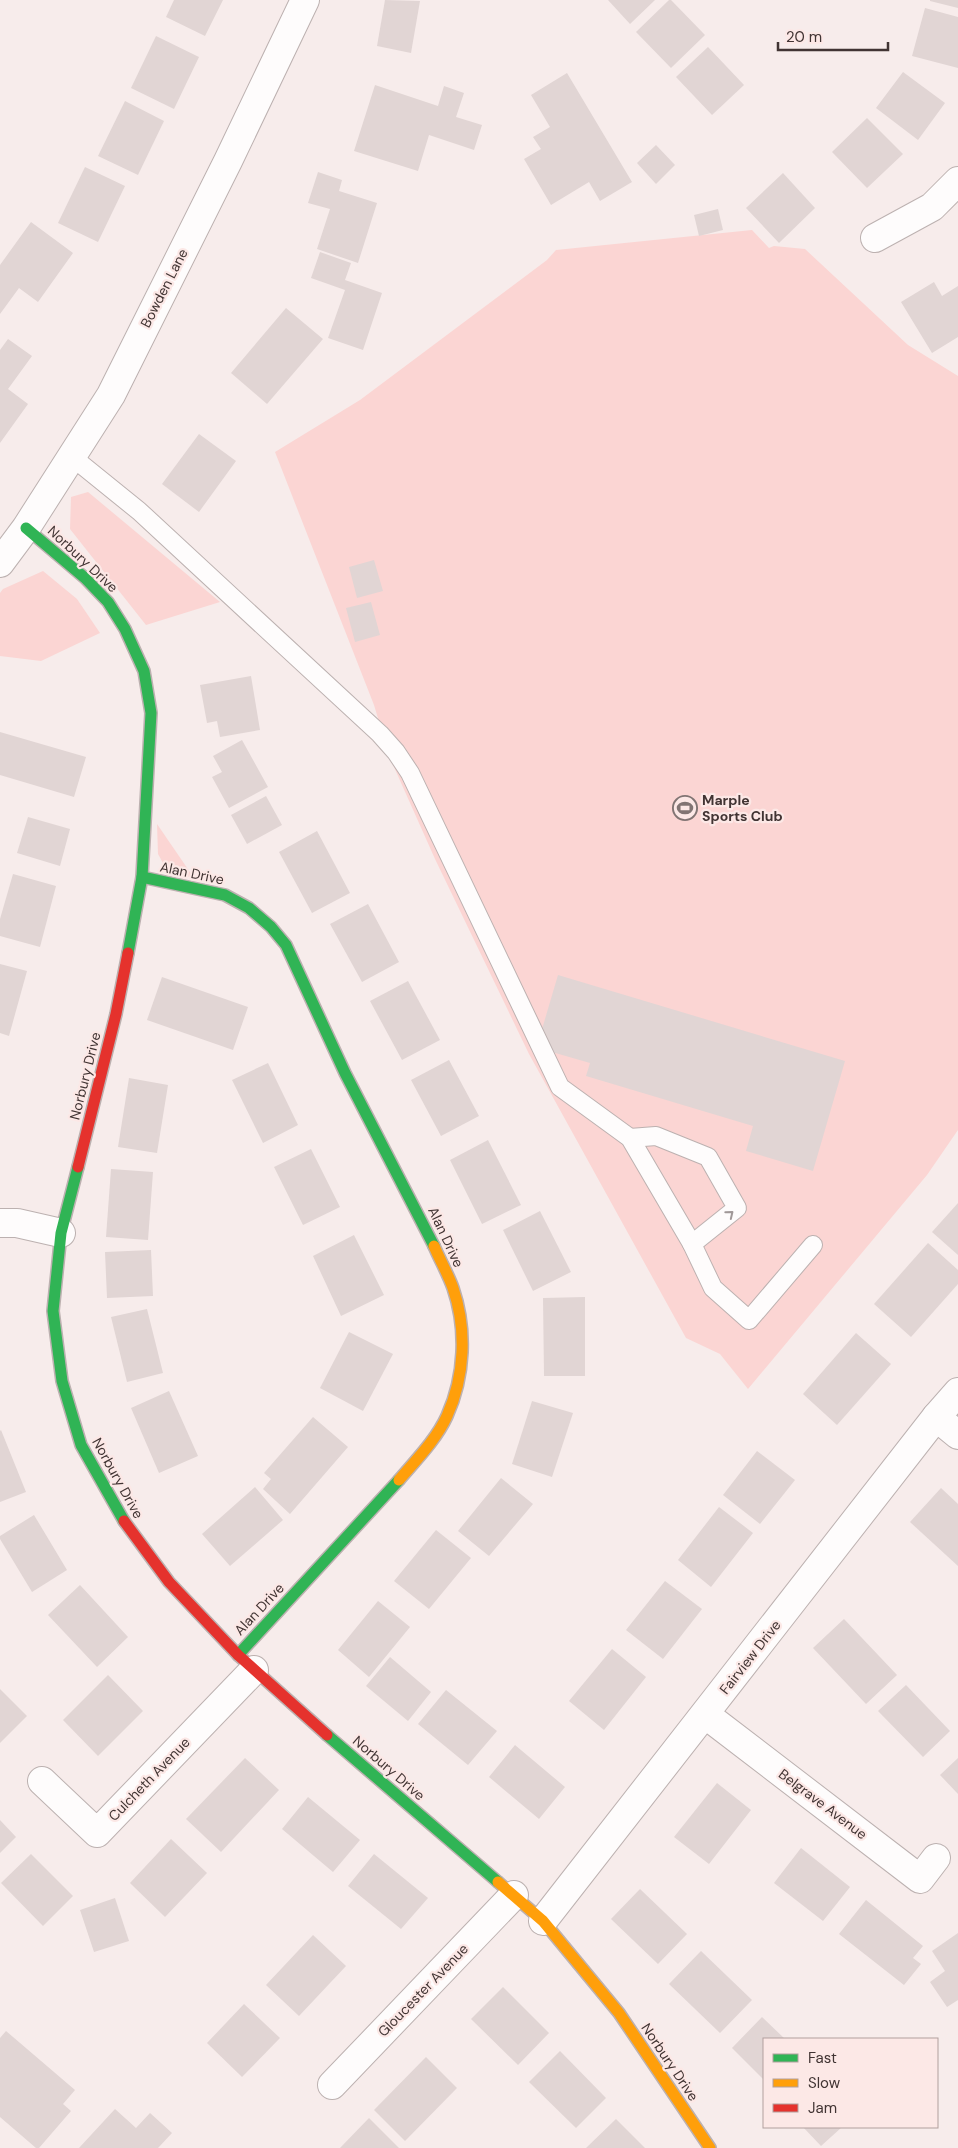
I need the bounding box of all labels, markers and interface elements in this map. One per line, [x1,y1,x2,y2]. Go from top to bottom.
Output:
scale bar [778,20,888,52]
text: 20 m [786,27,822,47]
street label: Bowden Lane [136,245,192,331]
street label: Norbury Drive [44,522,122,596]
place label: Marple Sports Club [702,791,783,825]
sports icon: Marple Sports Club [672,795,698,821]
street label: Alan Drive [158,857,226,889]
street label: Norbury Drive [65,1030,105,1122]
street label: Alan Drive [424,1204,468,1270]
one-way arrow [724,1211,733,1219]
street label: Norbury Drive [88,1434,148,1522]
street label: Alan Drive [230,1579,288,1639]
street label: Fairview Drive [715,1616,785,1698]
street label: Norbury Drive [349,1732,429,1804]
street label: Culcheth Avenue [104,1733,194,1825]
street label: Belgrave Avenue [775,1765,871,1843]
street label: Gloucester Avenue [374,1940,472,2040]
street label: Norbury Drive [637,2020,703,2104]
legend [763,2038,938,2128]
text: Fast [808,2048,837,2068]
text: Slow [808,2073,841,2093]
text: Jam [808,2098,837,2118]

